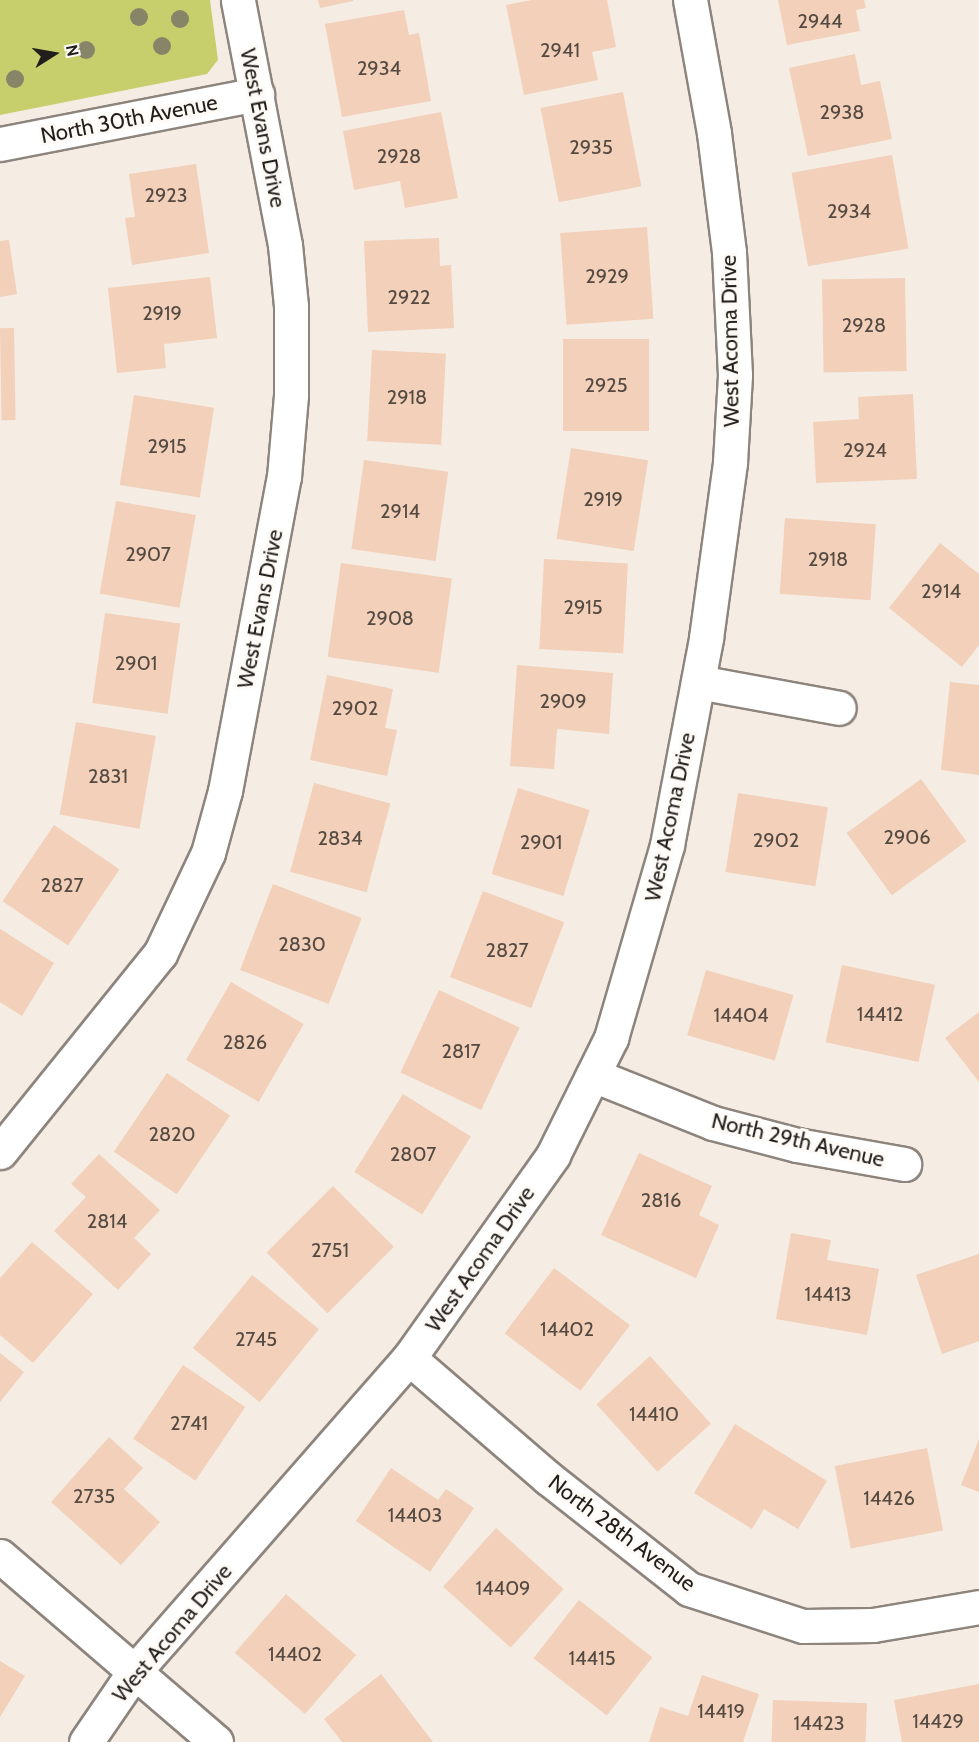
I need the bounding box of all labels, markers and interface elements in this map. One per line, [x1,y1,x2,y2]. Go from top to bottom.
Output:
house number: 2944 [798,9,842,33]
north arrow [24,24,84,84]
house number: 2941 [540,38,580,62]
text: N [62,43,83,58]
street label: West Evans Drive [235,46,291,210]
house number: 2934 [357,56,401,80]
street label: North 30th Avenue [38,89,220,149]
house number: 2938 [820,100,864,124]
house number: 2935 [569,135,613,159]
house number: 2928 [377,144,421,168]
house number: 2923 [144,183,188,207]
house number: 2934 [827,199,871,223]
street label: West Acoma Drive [715,255,745,427]
house number: 2929 [585,264,629,288]
house number: 2922 [388,285,430,309]
house number: 2919 [142,301,182,325]
house number: 2928 [842,313,886,337]
house number: 2925 [584,373,628,397]
house number: 2918 [387,385,427,409]
house number: 2915 [147,434,187,458]
house number: 2924 [843,438,887,462]
house number: 2919 [583,487,623,511]
house number: 2914 [380,499,420,523]
street label: West Evans Drive [232,527,288,691]
house number: 2907 [125,542,171,566]
house number: 2918 [808,547,848,571]
house number: 2914 [921,579,961,603]
house number: 2915 [563,595,603,619]
house number: 2908 [366,606,414,630]
house number: 2901 [115,651,157,675]
house number: 2909 [539,689,587,713]
house number: 2902 [332,696,378,720]
street label: West Acoma Drive [639,730,701,904]
house number: 2831 [88,764,128,788]
house number: 2906 [883,825,931,849]
house number: 2834 [318,826,362,850]
house number: 2902 [753,828,799,852]
house number: 2901 [520,830,562,854]
house number: 2827 [40,873,84,897]
house number: 2830 [278,932,326,956]
house number: 2827 [485,938,529,962]
house number: 14412 [857,1002,903,1026]
house number: 14404 [713,1003,769,1027]
house number: 2826 [223,1030,267,1054]
house number: 2817 [441,1039,481,1063]
street label: North 29th Avenue [709,1107,887,1173]
house number: 2820 [148,1122,196,1146]
house number: 2807 [390,1142,436,1166]
street label: West Acoma Drive [420,1181,540,1337]
house number: 2816 [641,1188,681,1212]
house number: 2814 [87,1209,127,1233]
house number: 2751 [311,1238,349,1262]
house number: 14413 [805,1282,851,1306]
house number: 14402 [540,1317,594,1341]
house number: 2745 [235,1327,277,1351]
house number: 14410 [629,1402,679,1426]
house number: 2741 [170,1411,208,1435]
street label: North 28th Avenue [543,1469,701,1597]
house number: 2735 [73,1484,115,1508]
house number: 14426 [863,1486,915,1510]
house number: 14403 [388,1503,442,1527]
street label: West Acoma Drive [107,1559,237,1707]
house number: 14409 [476,1576,530,1600]
house number: 14402 [268,1642,322,1666]
house number: 14415 [569,1646,615,1670]
house number: 14419 [697,1699,745,1723]
house number: 14429 [912,1709,964,1733]
house number: 14423 [794,1711,844,1735]

